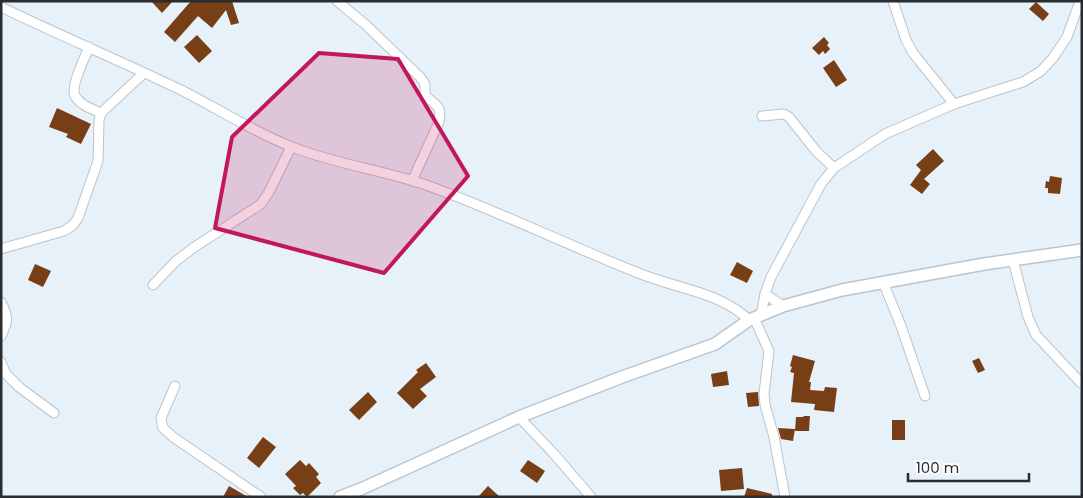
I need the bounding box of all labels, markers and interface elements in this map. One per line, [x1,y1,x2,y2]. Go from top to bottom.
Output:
scale bar [908,450,1029,482]
text: 100 m [916,457,959,478]

